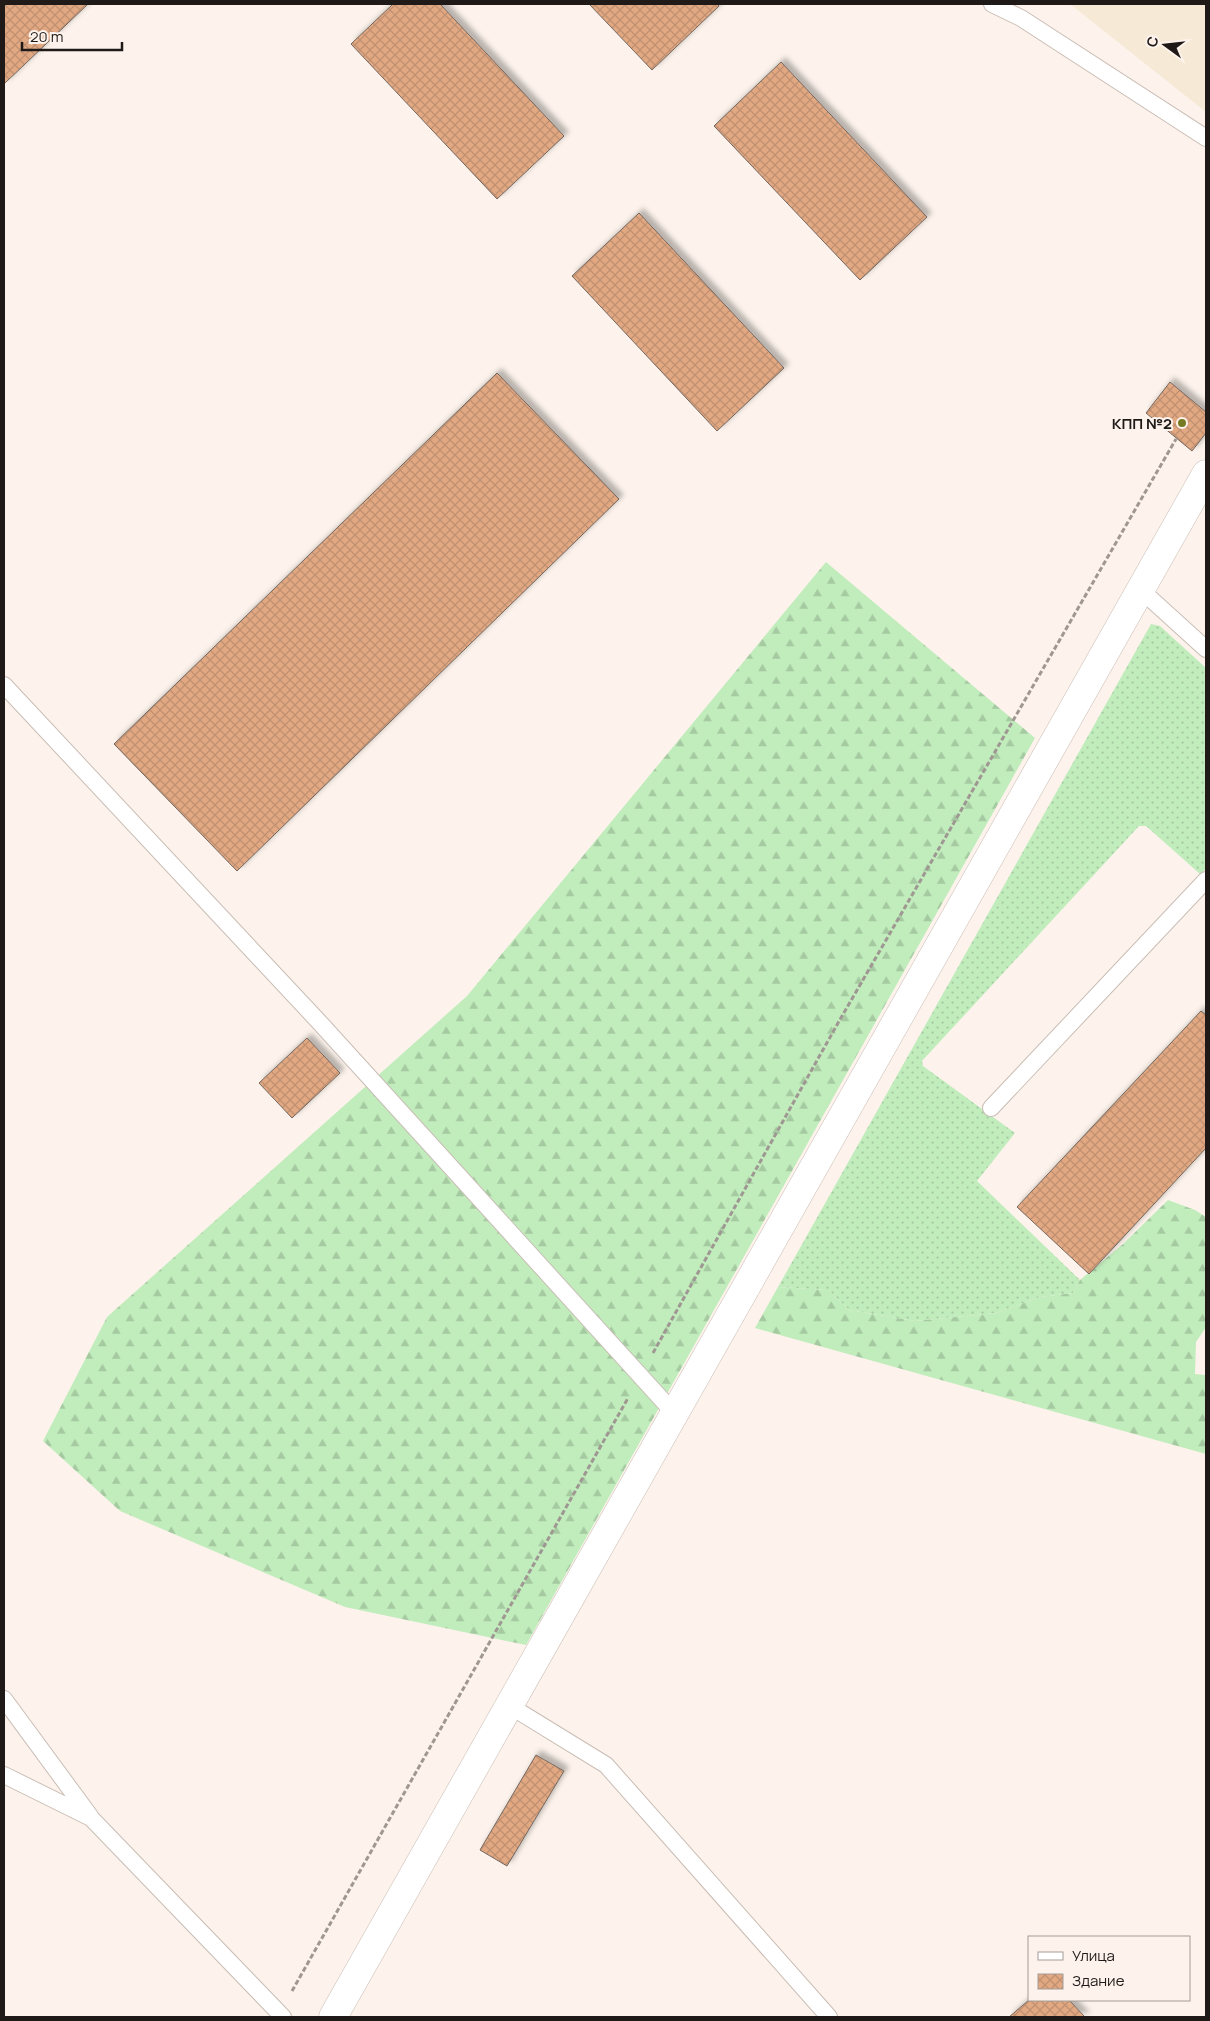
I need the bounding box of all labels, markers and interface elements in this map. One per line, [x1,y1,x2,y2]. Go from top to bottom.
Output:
scale bar [22,20,122,52]
north arrow [1140,20,1190,70]
text: 20 m [30,26,63,47]
text: С [1141,34,1162,49]
place label: КПП №2 [1112,413,1172,434]
marker: КПП №2 [1176,417,1188,429]
legend [1028,1936,1190,2001]
text: Улица [1072,1945,1115,1966]
text: Здание [1072,1970,1125,1991]

